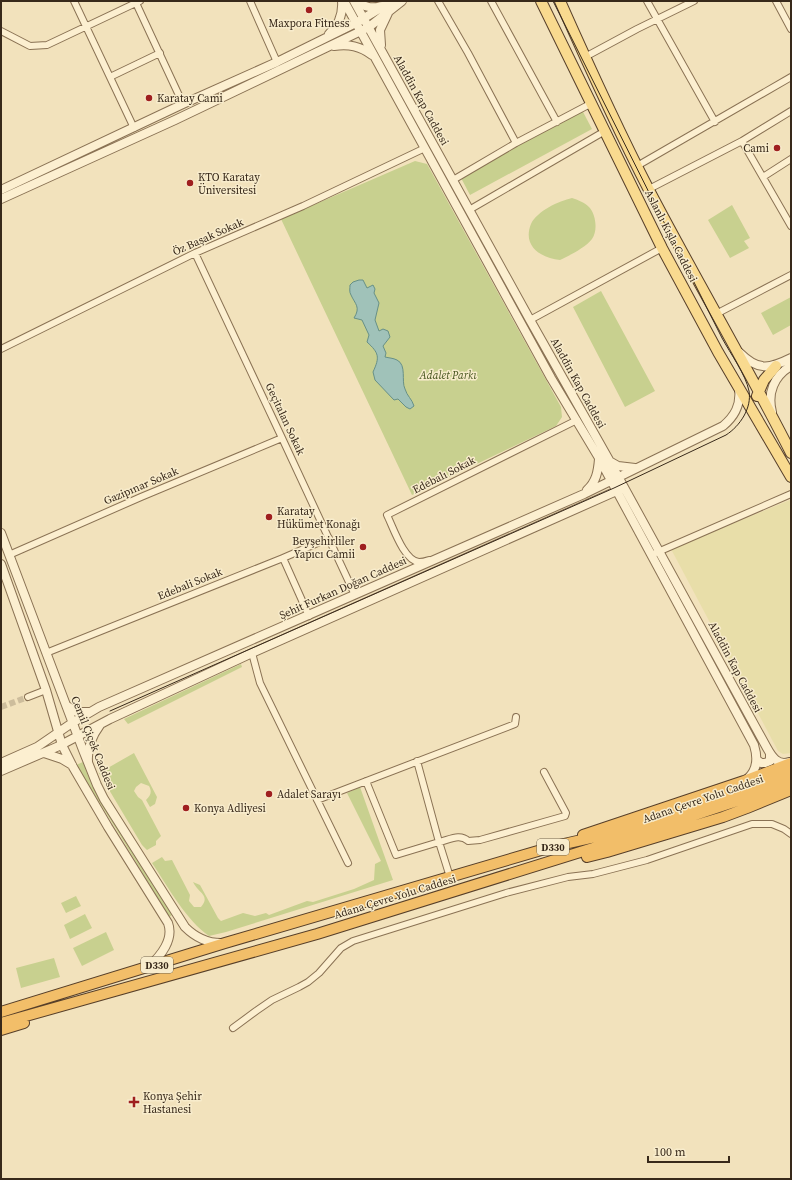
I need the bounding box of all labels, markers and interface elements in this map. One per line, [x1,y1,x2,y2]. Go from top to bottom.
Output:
marker: Maxpora Fitness [304,5,314,15]
place label: Maxpora Fitness [269,16,350,31]
street label: Aladdin Kap Caddesi [390,52,452,148]
place label: Karatay Cami [157,91,223,106]
marker: Karatay Cami [144,93,154,103]
place label: Cami [743,141,769,156]
marker: Cami [772,143,782,153]
place label: KTO Karatay Üniversitesi [198,170,260,198]
marker: KTO Karatay Üniversitesi [185,178,195,188]
street label: Aslanlı Kışla Caddesi [641,187,701,285]
street label: Öz Başak Sokak [170,213,247,259]
street label: Aladdin Kap Caddesi [547,335,609,431]
park label: Adalet Parkı [418,368,477,383]
street label: Geçitalan Sokak [262,380,309,458]
street label: Edebalı Sokak [410,452,479,497]
street label: Gazipınar Sokak [101,463,181,508]
place label: Karatay Hükümet Konağı [277,504,360,532]
marker: Karatay Hükümet Konağı [264,512,274,522]
place label: Beyşehirliler Yapıcı Camii [292,534,355,562]
marker: Beyşehirliler Yapıcı Camii [358,542,368,552]
street label: Şehit Furkan Doğan Caddesi [277,553,409,623]
street label: Edebali Sokak [155,564,226,604]
street label: Aladdin Kap Caddesi [705,619,765,715]
street label: Cemil Çiçek Caddesi [67,694,119,792]
street label: Adana Çevre Yolu Caddesi [641,771,765,827]
place label: Adalet Sarayı [277,787,341,802]
marker: Adalet Sarayı [264,789,274,799]
place label: Konya Adliyesi [194,801,266,816]
marker: Konya Adliyesi [181,803,191,813]
road number: D330 [537,839,569,855]
street label: Adana Çevre Yolu Caddesi [332,871,458,923]
road number: D330 [141,957,173,973]
place label: Konya Şehir Hastanesi [143,1089,202,1117]
marker: Konya Şehir Hastanesi [128,1096,140,1108]
scale bar [648,1138,729,1164]
text: 100 m [654,1144,686,1160]

